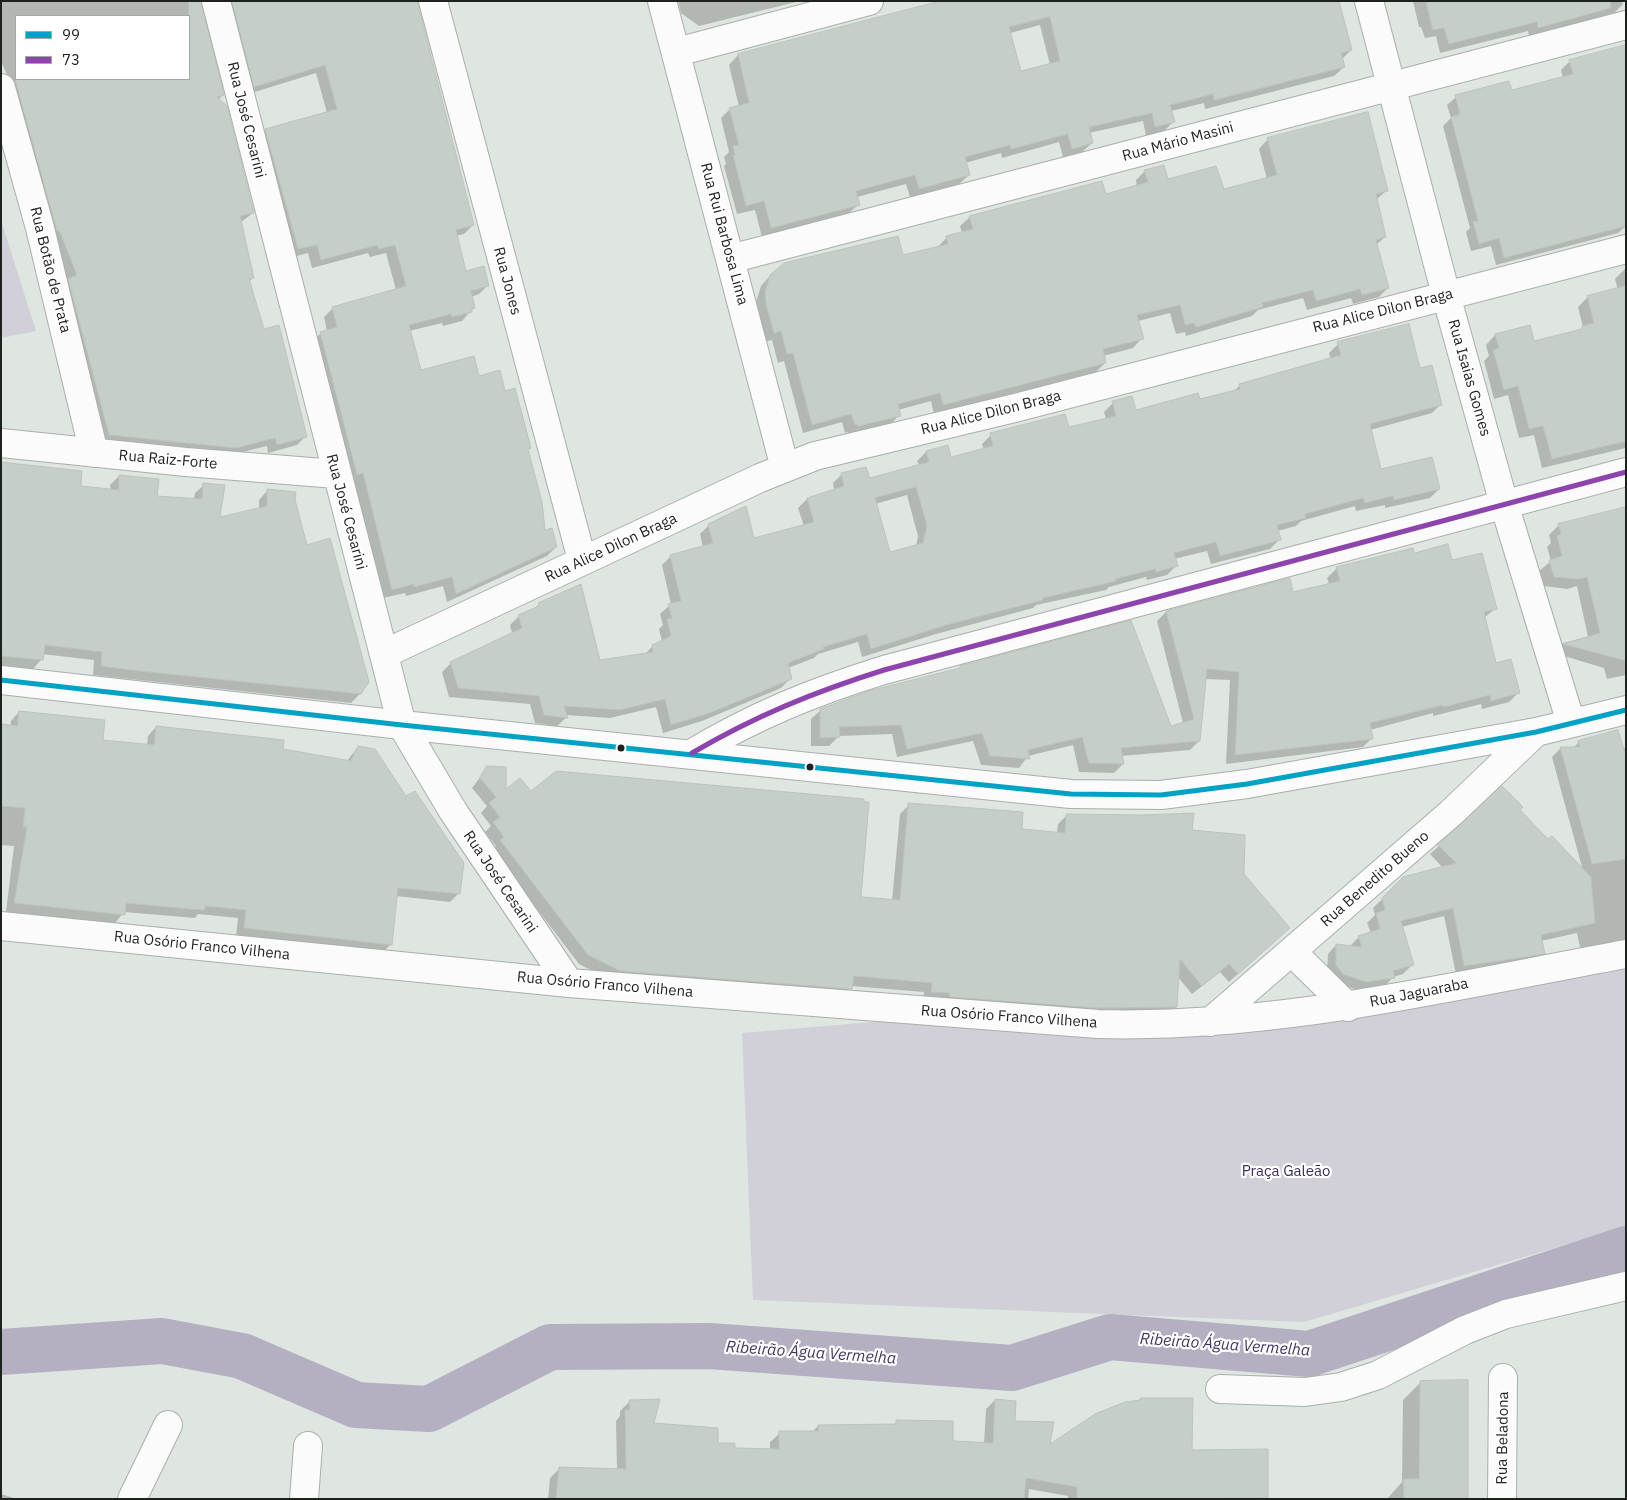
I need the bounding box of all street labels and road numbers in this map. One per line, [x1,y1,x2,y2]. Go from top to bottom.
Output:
street label: Rua José Cesarini [223,60,269,180]
street label: Rua Mário Masini [1120,118,1236,166]
street label: Rua Rui Barbosa Lima [696,161,752,307]
street label: Rua Botão de Prata [26,205,74,335]
street label: Rua Jones [489,245,525,317]
street label: Rua Alice Dilon Braga [1311,285,1455,337]
street label: Rua Isaias Gomes [1444,317,1494,439]
street label: Rua Alice Dilon Braga [919,387,1063,439]
street label: Rua Raiz-Forte [118,447,218,473]
street label: Rua José Cesarini [322,452,370,572]
street label: Rua Alice Dilon Braga [542,509,680,587]
street label: Rua Benedito Bueno [1317,827,1433,931]
street label: Rua José Cesarini [459,828,541,936]
street label: Rua Osório Franco Vilhena [113,928,291,964]
street label: Rua Osório Franco Vilhena [516,968,694,1002]
street label: Rua Jaguaraba [1368,975,1470,1011]
street label: Rua Osório Franco Vilhena [920,1002,1098,1032]
street label: Rua Beladona [1493,1391,1513,1485]

